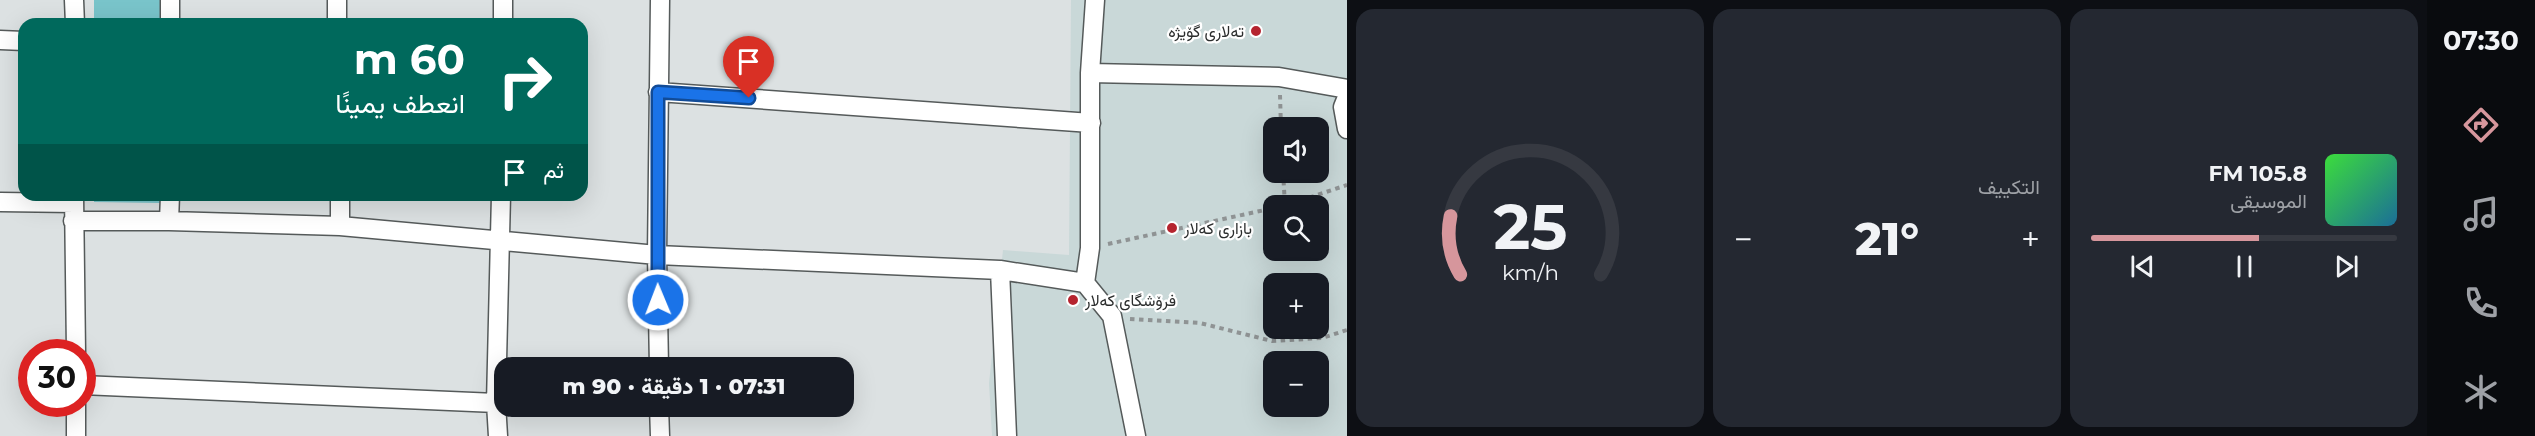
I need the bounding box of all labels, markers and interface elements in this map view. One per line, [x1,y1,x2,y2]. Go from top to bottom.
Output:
place label: تەلاری گۆیژە [1168,22,1244,42]
marker: تەلاری گۆیژە [1249,24,1263,38]
text: 07:30 [2443,24,2519,57]
text: 60 m [354,33,465,85]
pin [723,36,774,98]
icon: right [486,42,564,120]
icon: arrive [732,45,765,78]
text: انعطف يمينًا [335,87,465,120]
icon: directions [2460,104,2502,146]
map controls [1263,117,1329,417]
button: sound [1263,117,1329,183]
icon: arrive [498,156,531,189]
text: ثم [543,157,564,184]
text: 105.8 FM [2209,160,2307,187]
text: التكييف [1978,175,2040,199]
text: 25 [1493,189,1567,265]
text: الموسيقى [2230,189,2307,213]
icon: music [2460,193,2502,235]
button: search [1263,195,1329,261]
text: 21° [1855,211,1919,266]
place label: بازاری کەلار [1183,219,1252,239]
text: − [1734,219,1753,259]
text: + [2021,219,2040,259]
marker: بازاری کەلار [1165,221,1179,235]
icon: previous [2126,250,2159,283]
icon: pause [2228,250,2261,283]
icon: next [2330,250,2363,283]
text: km/h [1501,259,1559,285]
position arrow [626,268,690,332]
button: + [1263,273,1329,339]
icon: phone [2460,282,2502,324]
place label: فرۆشگای کەلار [1084,291,1176,311]
marker: فرۆشگای کەلار [1066,293,1080,307]
speed limit sign: 30 [18,339,96,417]
button: − [1263,351,1329,417]
icon: climate [2460,371,2502,413]
text: 07:31 · 1 دقيقة · 90 m [563,373,785,400]

